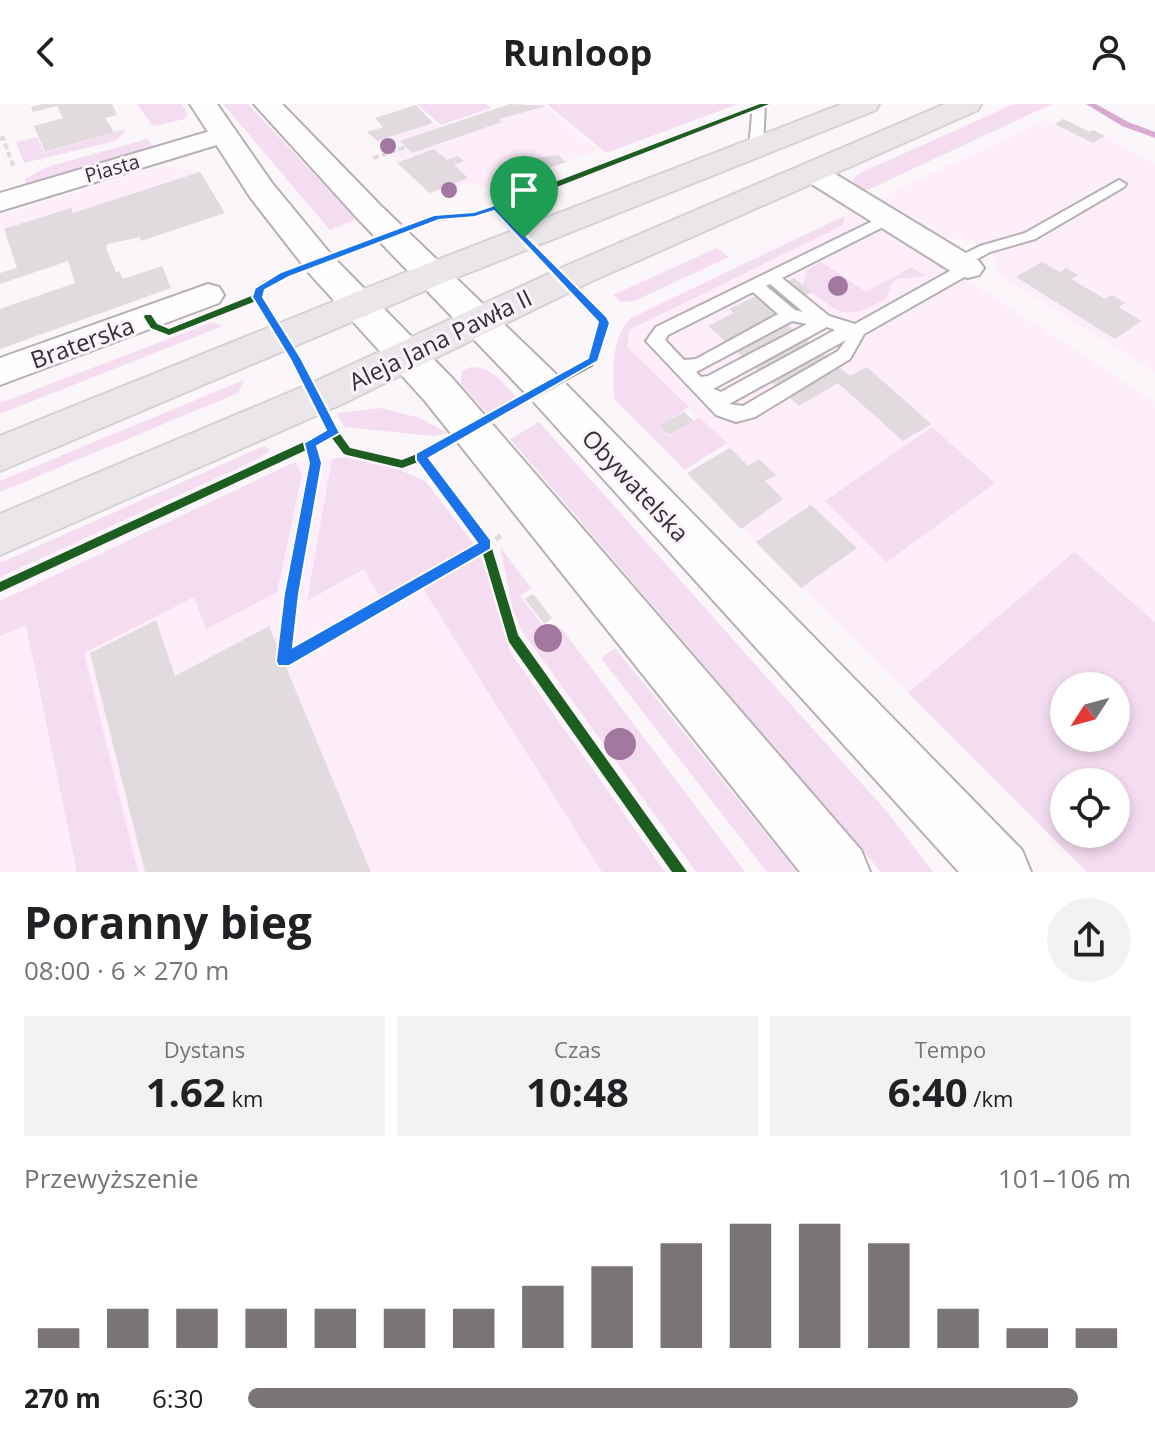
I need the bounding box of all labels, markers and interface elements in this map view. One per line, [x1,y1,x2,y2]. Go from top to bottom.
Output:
text: Runloop [503,28,652,77]
icon: back [24,30,68,74]
icon: person [1087,30,1131,74]
street label: Piasta [81,147,143,189]
pin [490,156,558,238]
icon: arrive [502,168,546,212]
street label: Aleja Jana Pawła II [343,280,537,398]
street label: Braterska [26,308,138,376]
street label: Obywatelska [575,422,697,548]
north arrow [1050,672,1130,752]
map controls [1050,672,1130,848]
button: locate [1050,768,1130,848]
text: Poranny bieg [24,892,312,952]
button: share [1047,898,1131,982]
text: 08:00 · 6 × 270 m [24,952,229,988]
text: Dystans [164,1034,245,1064]
text: Czas [554,1034,601,1064]
text: Tempo [915,1034,986,1064]
text: 1.62 [146,1064,226,1119]
text: 10:48 [526,1064,629,1119]
text: 6:40 [888,1064,968,1119]
text: km [226,1083,263,1113]
text: /km [968,1083,1013,1113]
text: Przewyższenie [24,1160,199,1196]
text: 101–106 m [998,1160,1131,1196]
text: 270 m [24,1380,101,1416]
text: 6:30 [152,1380,203,1416]

